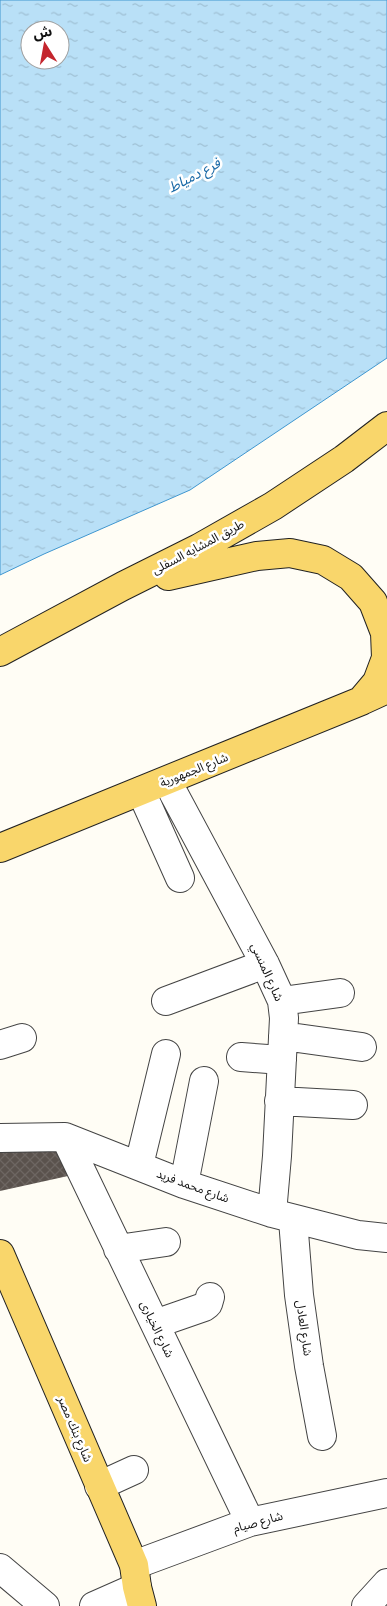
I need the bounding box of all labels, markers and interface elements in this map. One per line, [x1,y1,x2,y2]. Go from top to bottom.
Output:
north arrow [20,20,70,70]
text: ش [31,21,54,43]
water label: فرع دمياط [164,153,225,198]
street label: طريق المشايه السفلى [149,516,247,578]
street label: شارع الجمهورية [158,749,231,792]
street label: شارع المنسي [245,940,287,1004]
street label: شارع محمد فريد [154,1165,232,1207]
street label: شارع الخيارى [135,1298,178,1361]
street label: شارع العادل [291,1299,316,1357]
street label: شارع بنك مصر [53,1393,96,1465]
street label: شارع صيام [231,1508,285,1537]

